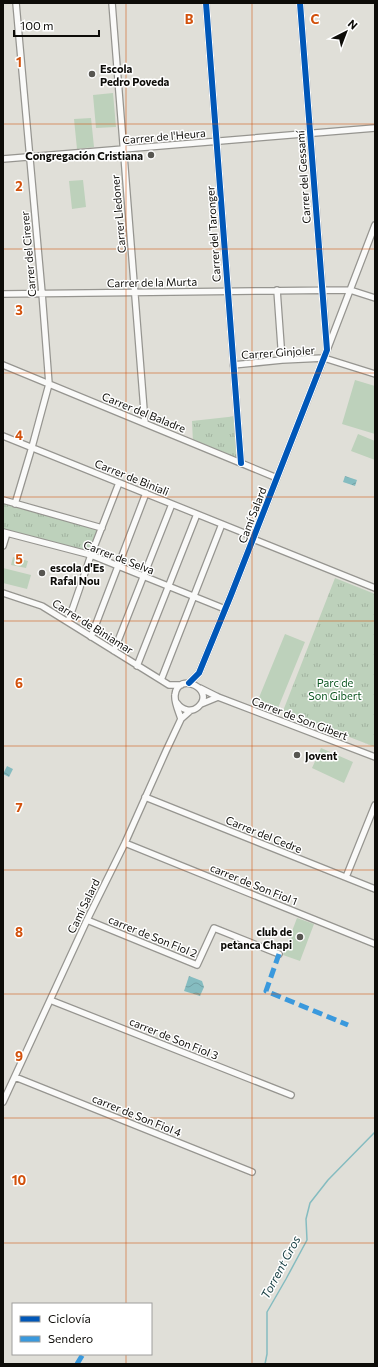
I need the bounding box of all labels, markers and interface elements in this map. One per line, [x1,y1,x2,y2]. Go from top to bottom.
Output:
text: B [185,11,194,27]
text: C [311,11,320,27]
scale bar [14,12,99,38]
north arrow [326,12,366,52]
text: N [346,17,360,32]
text: 100 m [20,18,54,32]
text: 1 [16,54,22,70]
place label: Escola Pedro Poveda [100,62,170,88]
marker: Escola Pedro Poveda [87,69,97,79]
street label: Carrer de l'Heura [122,126,206,146]
street label: Carrer del Gessamí [293,129,313,224]
place label: Congregación Cristiana [25,149,143,162]
marker: Congregación Cristiana [146,150,156,160]
street label: Carrer Lledoner [108,174,128,254]
text: 2 [15,178,23,194]
street label: Carrer del Taronger [203,185,223,282]
street label: Carrer del Cirerer [18,210,38,297]
street label: Carrer de la Murta [107,275,197,289]
text: 3 [15,302,23,318]
street label: Carrer Ginjoler [241,343,316,361]
street label: Carrer del Baladre [100,389,188,435]
text: 4 [15,427,23,443]
street label: Carrer de Biniali [93,456,171,498]
street label: Camí Salard [235,485,269,545]
street label: Carrer de Selva [82,538,156,576]
text: 5 [15,551,23,567]
place label: escola d'Es Rafal Nou [50,561,104,587]
marker: escola d'Es Rafal Nou [37,568,47,578]
street label: Carrer de Biniamar [50,596,136,656]
text: 6 [15,675,23,691]
park label: Parc de Son Gibert [308,676,362,702]
street label: Carrer de Son Gibert [250,694,350,743]
place label: Jovent [305,749,338,763]
marker: Jovent [292,750,302,760]
text: 7 [15,799,23,815]
street label: Carrer del Cedre [224,813,304,855]
street label: carrer de Son Fiol 1 [208,861,300,907]
street label: Camí Salard [64,877,102,935]
street label: carrer de Son Fiol 2 [107,912,199,960]
text: 8 [15,924,23,940]
place label: club de petanca Chapi [220,925,292,951]
marker: club de petanca Chapi [295,932,305,942]
street label: carrer de Son Fiol 3 [128,1014,220,1062]
text: 9 [15,1048,23,1064]
street label: carrer de Son Fiol 4 [91,1091,184,1139]
text: 10 [12,1172,27,1188]
water label: Torrent Gros [257,1232,303,1301]
legend [12,1303,152,1355]
text: Ciclovía [48,1311,91,1325]
text: Sendero [48,1331,93,1345]

